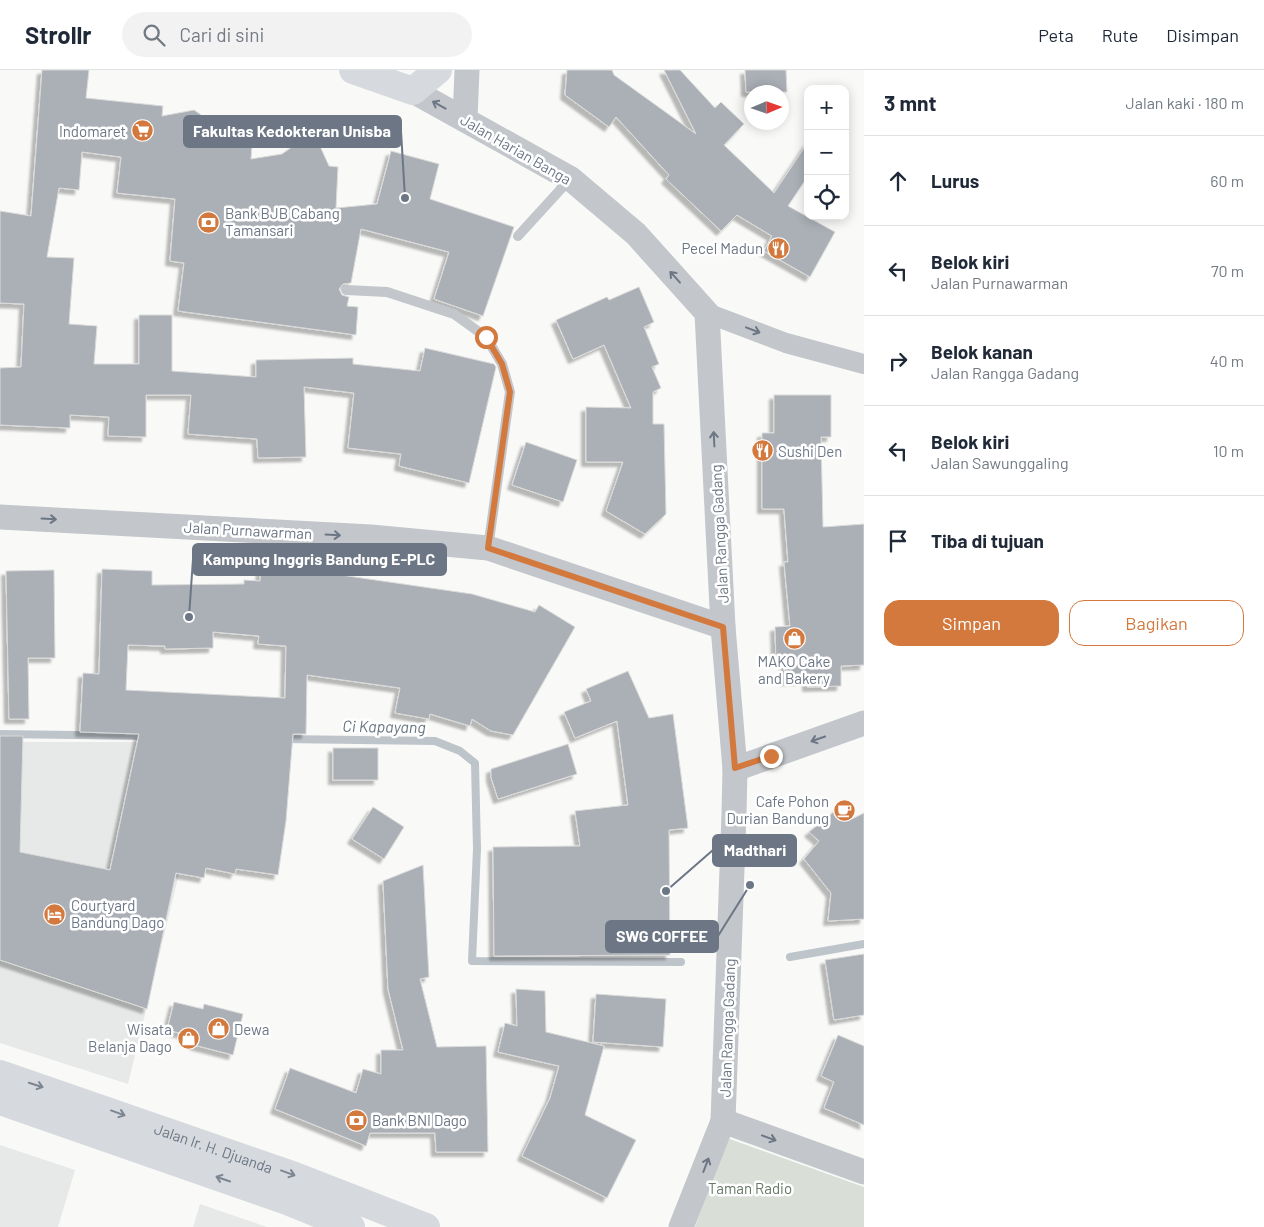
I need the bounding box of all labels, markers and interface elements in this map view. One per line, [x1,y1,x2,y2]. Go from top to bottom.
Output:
search box [122,12,472,57]
text: Strollr [25,20,92,49]
icon: search [140,21,168,49]
text: Cari di sini [180,23,264,46]
text: Peta [1038,24,1074,46]
text: Rute [1102,24,1138,46]
text: Disimpan [1166,24,1239,46]
north arrow [744,85,789,130]
map controls [804,85,849,220]
button: + [804,85,849,130]
text: 3 mnt [884,90,937,115]
text: Jalan kaki · 180 m [1126,93,1244,112]
one-way arrow [432,100,447,109]
street label: Jalan Harian Banga [457,110,575,188]
callout: Fakultas Kedokteran Unisba [184,116,401,147]
supermarket icon: Indomaret [130,119,154,143]
text: Fakultas Kedokteran Unisba [193,121,391,140]
place label: Indomaret [59,122,126,140]
button: − [804,130,849,175]
icon: ahead [884,167,912,195]
text: Lurus [931,169,979,192]
text: 60 m [1210,171,1244,190]
button: locate [804,175,849,220]
place label: Bank BJB Cabang Tamansari [225,204,340,239]
bank icon: Bank BJB Cabang Tamansari [197,210,221,234]
restaurant icon: Pecel Madun [767,236,791,260]
place label: Pecel Madun [681,239,763,257]
text: Belok kiri [931,250,1009,273]
icon: left [884,257,912,285]
text: 70 m [1211,261,1244,280]
one-way arrow [669,270,680,283]
text: Jalan Purnawarman [931,273,1068,292]
route start [475,326,498,349]
one-way arrow [745,326,760,336]
text: Belok kanan [931,340,1033,363]
icon: right [884,347,912,375]
text: 40 m [1210,351,1244,370]
text: Jalan Rangga Gadang [931,363,1079,382]
text: Belok kiri [931,430,1009,453]
one-way arrow [709,431,718,447]
icon: left [884,437,912,465]
restaurant icon: Sushi Den [750,439,774,463]
text: 10 m [1213,441,1244,460]
place label: Sushi Den [778,442,842,460]
text: Jalan Sawunggaling [931,453,1068,472]
street label: Jalan Rangga Gadang [706,464,732,604]
one-way arrow [40,515,56,524]
street label: Jalan Purnawarman [183,518,313,542]
icon: arrive [884,527,912,555]
text: Tiba di tujuan [931,529,1044,552]
one-way arrow [325,530,341,539]
callout: Kampung Inggris Bandung E-PLC [193,544,446,575]
text: Kampung Inggris Bandung E-PLC [203,549,436,568]
button: Simpan [884,600,1059,646]
button: Bagikan [1069,600,1244,646]
shop icon: MAKO Cake and Bakery [782,626,806,650]
place label: MAKO Cake and Bakery [757,652,831,687]
water label: Ci Kapayang [342,716,426,736]
one-way arrow [811,735,826,744]
route end [760,745,783,768]
place label: Cafe Pohon Durian Bandung [727,792,829,827]
cafe icon: Cafe Pohon Durian Bandung [833,798,857,822]
callout: Madthari [713,835,796,866]
text: Madthari [724,840,786,859]
place label: Courtyard Bandung Dago [71,896,164,931]
hotel icon: Courtyard Bandung Dago [43,902,67,926]
callout: SWG COFFEE [606,921,718,952]
text: SWG COFFEE [616,926,708,945]
street label: Jalan Rangga Gadang [716,958,738,1098]
shop icon: Dewa [206,1017,230,1041]
place label: Wisata Belanja Dago [88,1020,172,1055]
place label: Dewa [234,1020,269,1038]
shop icon: Wisata Belanja Dago [176,1026,200,1050]
one-way arrow [28,1081,44,1091]
bank icon: Bank BNI Dago [344,1108,368,1132]
one-way arrow [110,1109,126,1118]
place label: Bank BNI Dago [372,1111,467,1129]
street label: Jalan Ir. H. Djuanda [152,1119,275,1177]
one-way arrow [761,1134,776,1143]
one-way arrow [701,1158,711,1173]
one-way arrow [280,1169,295,1178]
one-way arrow [216,1174,232,1183]
park label: Taman Radio [708,1179,792,1197]

